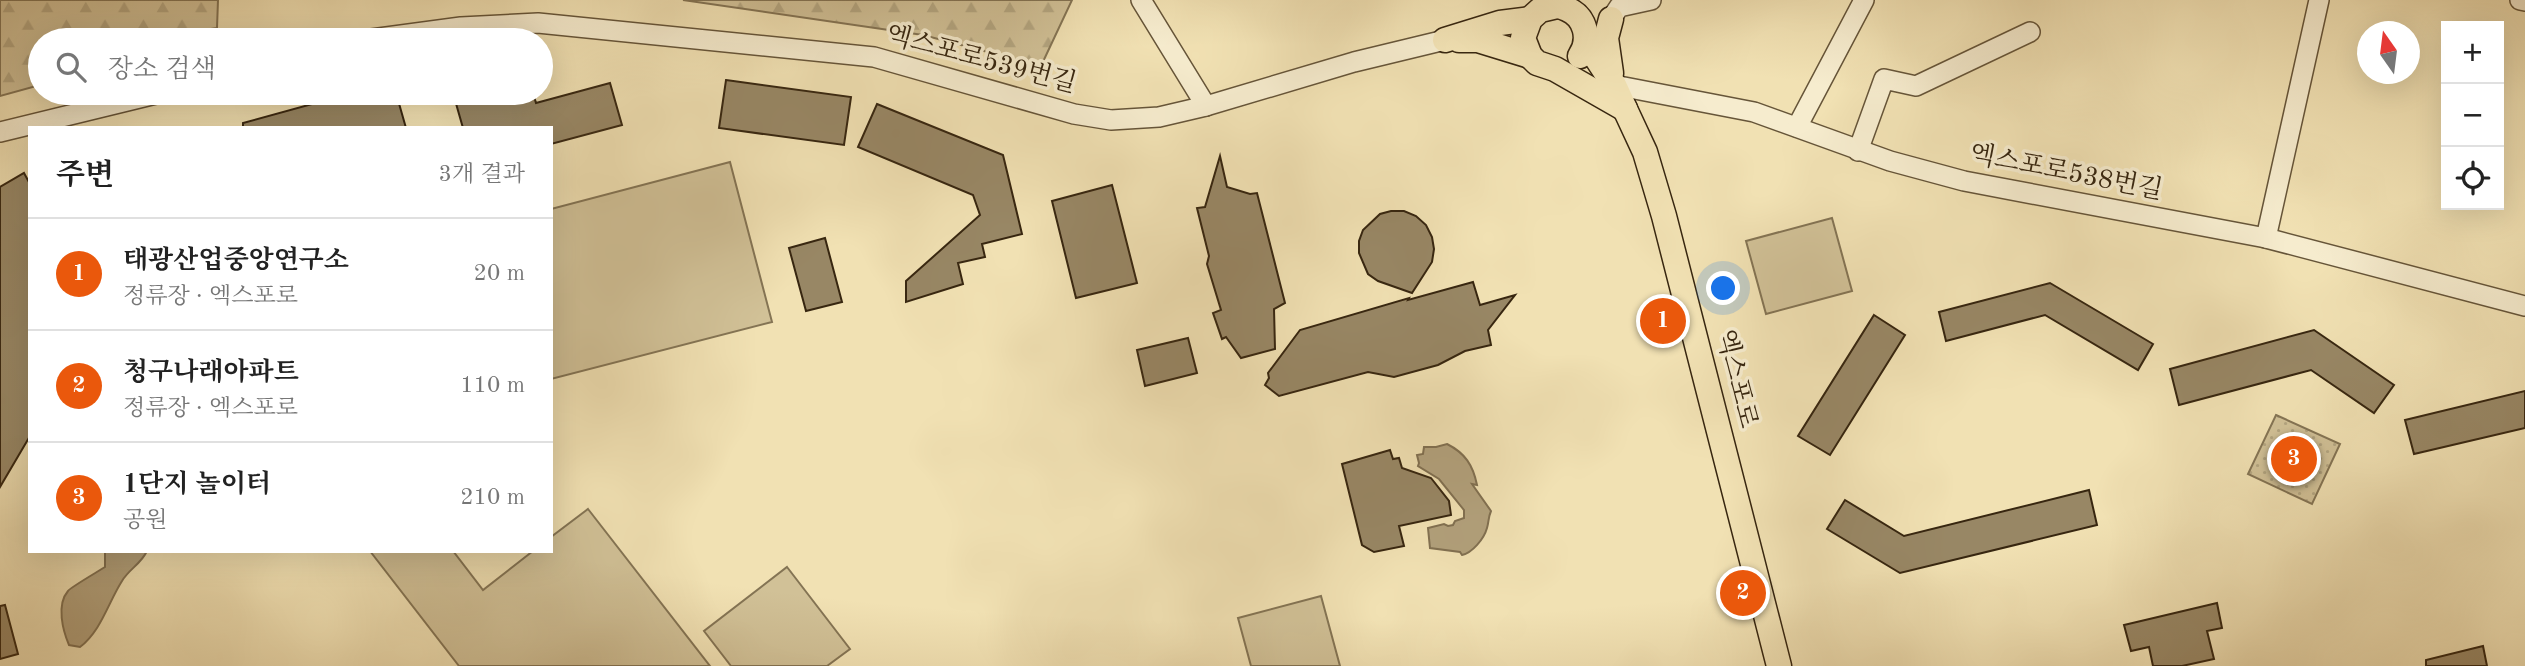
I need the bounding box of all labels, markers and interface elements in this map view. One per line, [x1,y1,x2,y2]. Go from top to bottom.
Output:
street label: 엑스포로539번길 [883,20,1080,98]
north arrow [2357,21,2420,84]
map controls [2441,21,2504,210]
button: + [2441,21,2504,84]
search box [28,28,553,105]
icon: search [52,48,90,86]
text: 장소 검색 [108,57,216,83]
button: − [2441,84,2504,147]
street label: 엑스포로538번길 [1967,140,2165,204]
button: locate [2441,147,2504,210]
text: 주변 [56,161,114,191]
text: 3개 결과 [439,163,525,186]
text: 태광산업중앙연구소 [123,248,349,274]
text: 1 [72,262,86,285]
text: 20 m [474,262,525,285]
your location [1706,271,1740,305]
text: 정류장 · 엑스포로 [123,285,298,308]
pin: 1 [1640,295,1686,347]
street label: 엑스포로 [1711,327,1763,431]
text: 청구나래아파트 [123,360,299,386]
text: 2 [72,374,86,397]
text: 110 m [460,374,525,397]
text: 정류장 · 엑스포로 [123,397,298,420]
pin: 3 [2271,433,2317,485]
text: 1단지 놀이터 [123,472,271,498]
text: 3 [72,486,86,509]
text: 210 m [460,486,525,509]
text: 공원 [123,509,167,532]
pin: 2 [1720,567,1766,619]

